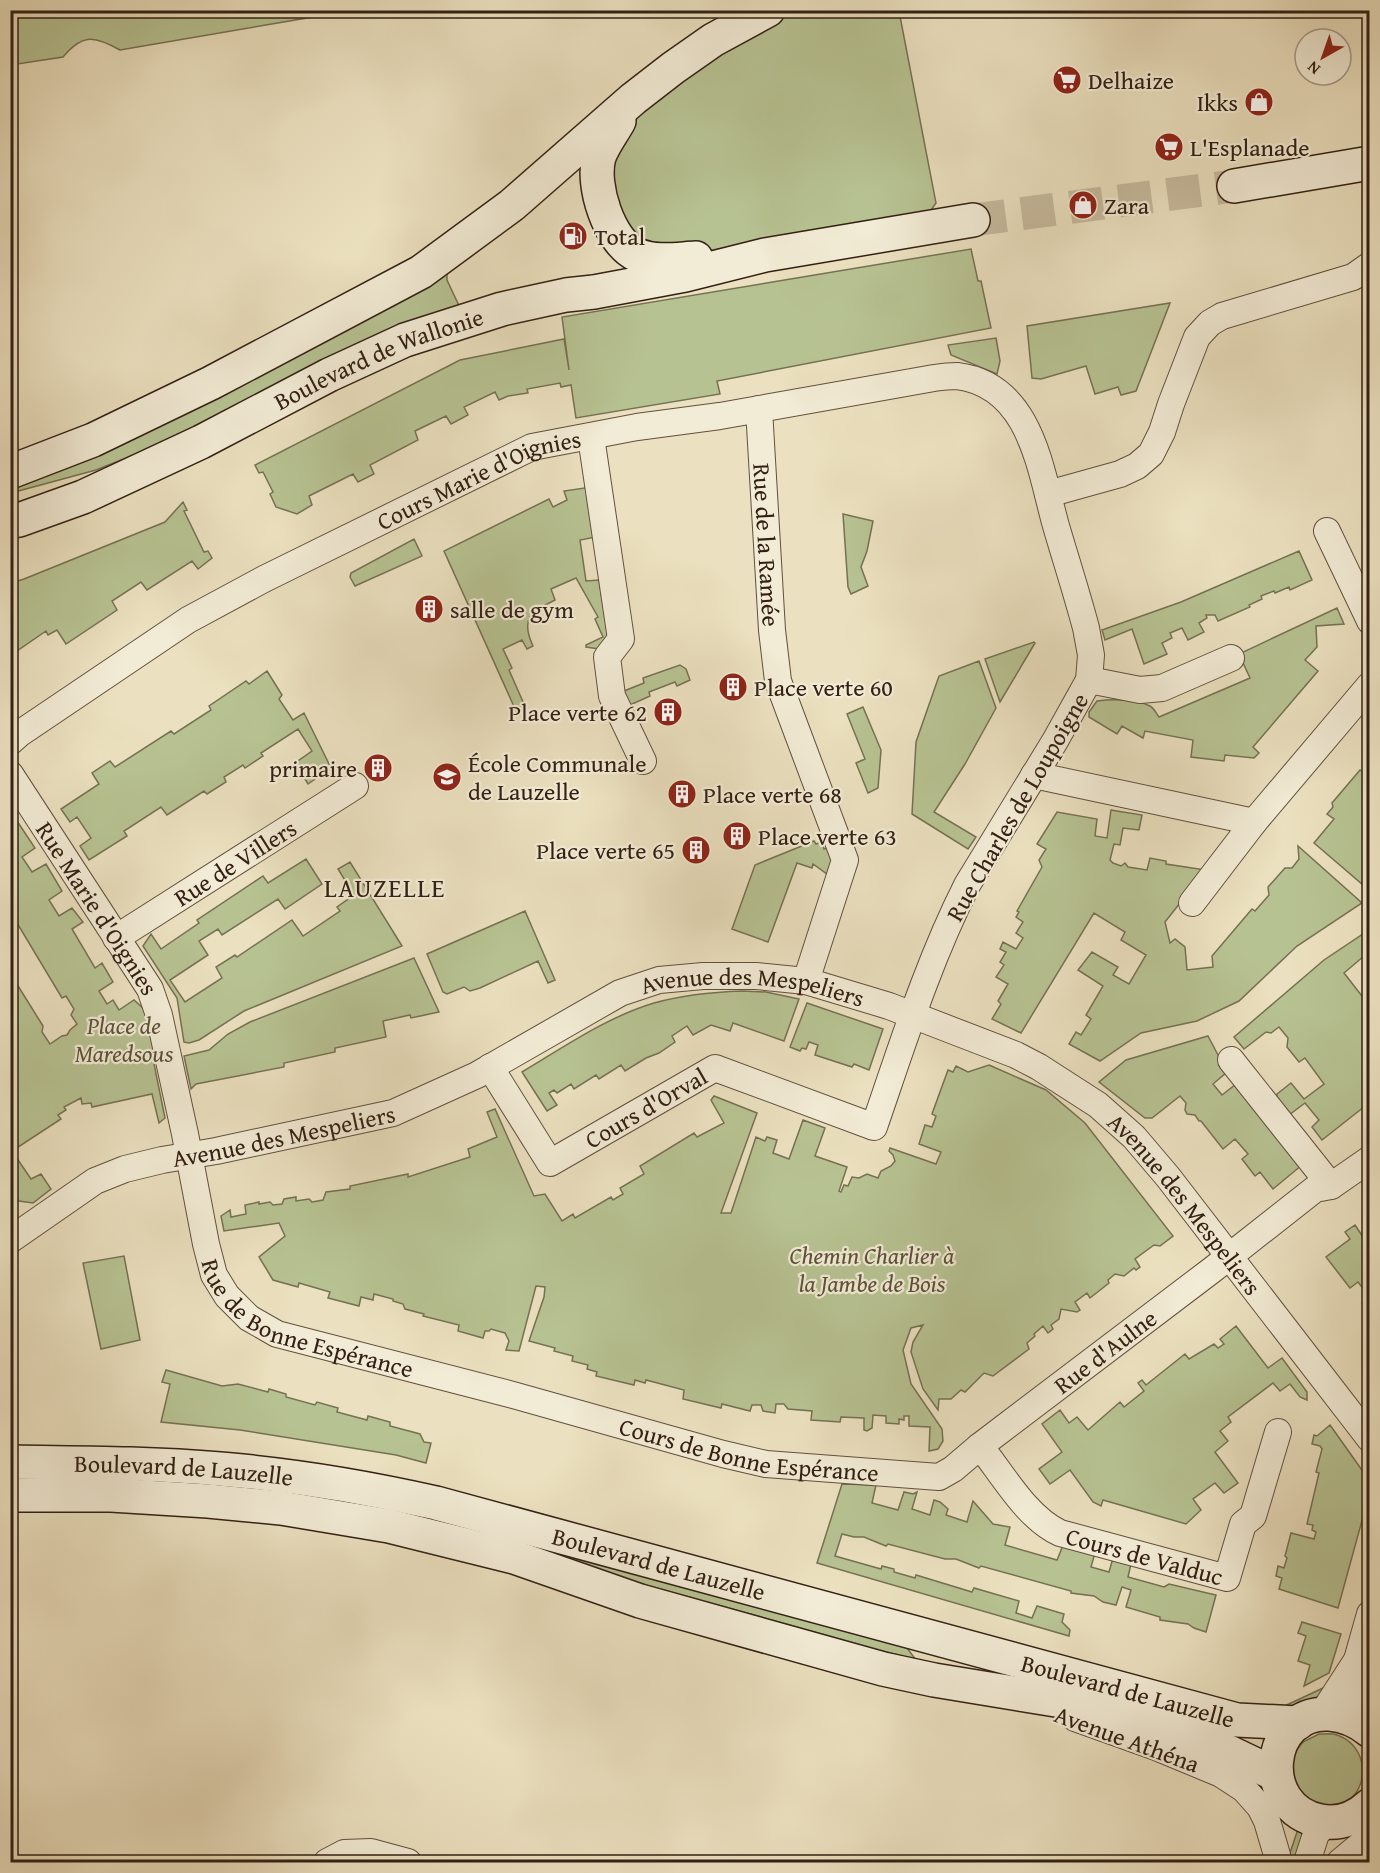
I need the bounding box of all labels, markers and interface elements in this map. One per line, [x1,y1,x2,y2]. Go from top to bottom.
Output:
north arrow [1293,27,1353,87]
text: N [1301,56,1325,81]
place label: Delhaize [1088,63,1174,98]
supermarket icon: Delhaize [1051,64,1083,96]
place label: Ikks [1197,85,1238,120]
shop icon: Ikks [1243,86,1275,118]
place label: L'Esplanade [1190,130,1309,165]
supermarket icon: L'Esplanade [1153,131,1185,163]
place label: Zara [1104,188,1150,223]
shop icon: Zara [1067,189,1099,221]
place label: Total [594,219,646,254]
fuel station icon: Total [557,220,589,252]
street label: Boulevard de Wallonie [268,299,488,418]
street label: Cours Marie d'Oignies [371,421,584,538]
street label: Rue de la Ramée [745,462,789,627]
place label: salle de gym [450,592,574,627]
building icon: salle de gym [413,593,445,625]
place label: Place verte 60 [754,670,893,705]
building icon: Place verte 60 [717,671,749,703]
street label: Rue Charles de Loupoigne [937,686,1097,928]
place label: Place verte 62 [508,695,647,730]
building icon: Place verte 62 [652,696,684,728]
place label: École Communale de Lauzelle [468,746,647,809]
place label: primaire [269,751,357,786]
building icon: primaire [362,752,394,784]
school or university icon: École Communale de Lauzelle [431,761,463,793]
place label: Place verte 68 [703,777,842,812]
building icon: Place verte 68 [666,778,698,810]
street label: Rue de Villers [167,810,303,915]
street label: Rue Marie d'Oignies [28,814,167,1002]
place label: Place verte 63 [758,819,897,854]
building icon: Place verte 63 [721,820,753,852]
place label: Place verte 65 [536,833,675,868]
building icon: Place verte 65 [680,834,712,866]
district label: LAUZELLE [324,868,446,907]
street label: Avenue des Mespeliers [635,959,869,1015]
park label: Place de Maredsous [75,1008,174,1071]
street label: Cours d'Orval [578,1059,714,1157]
street label: Avenue des Mespeliers [170,1096,398,1176]
street label: Avenue des Mespeliers [1100,1104,1270,1302]
park label: Chemin Charlier à la Jambe de Bois [790,1238,954,1301]
street label: Rue de Bonne Espérance [193,1255,417,1386]
street label: Rue d'Aulne [1046,1301,1164,1402]
street label: Cours de Bonne Espérance [615,1408,880,1490]
street label: Boulevard de Lauzelle [74,1445,295,1494]
street label: Boulevard de Lauzelle [549,1518,769,1609]
street label: Cours de Valduc [1062,1518,1227,1594]
street label: Boulevard de Lauzelle [1018,1645,1239,1736]
street label: Avenue Athéna [1050,1697,1205,1782]

